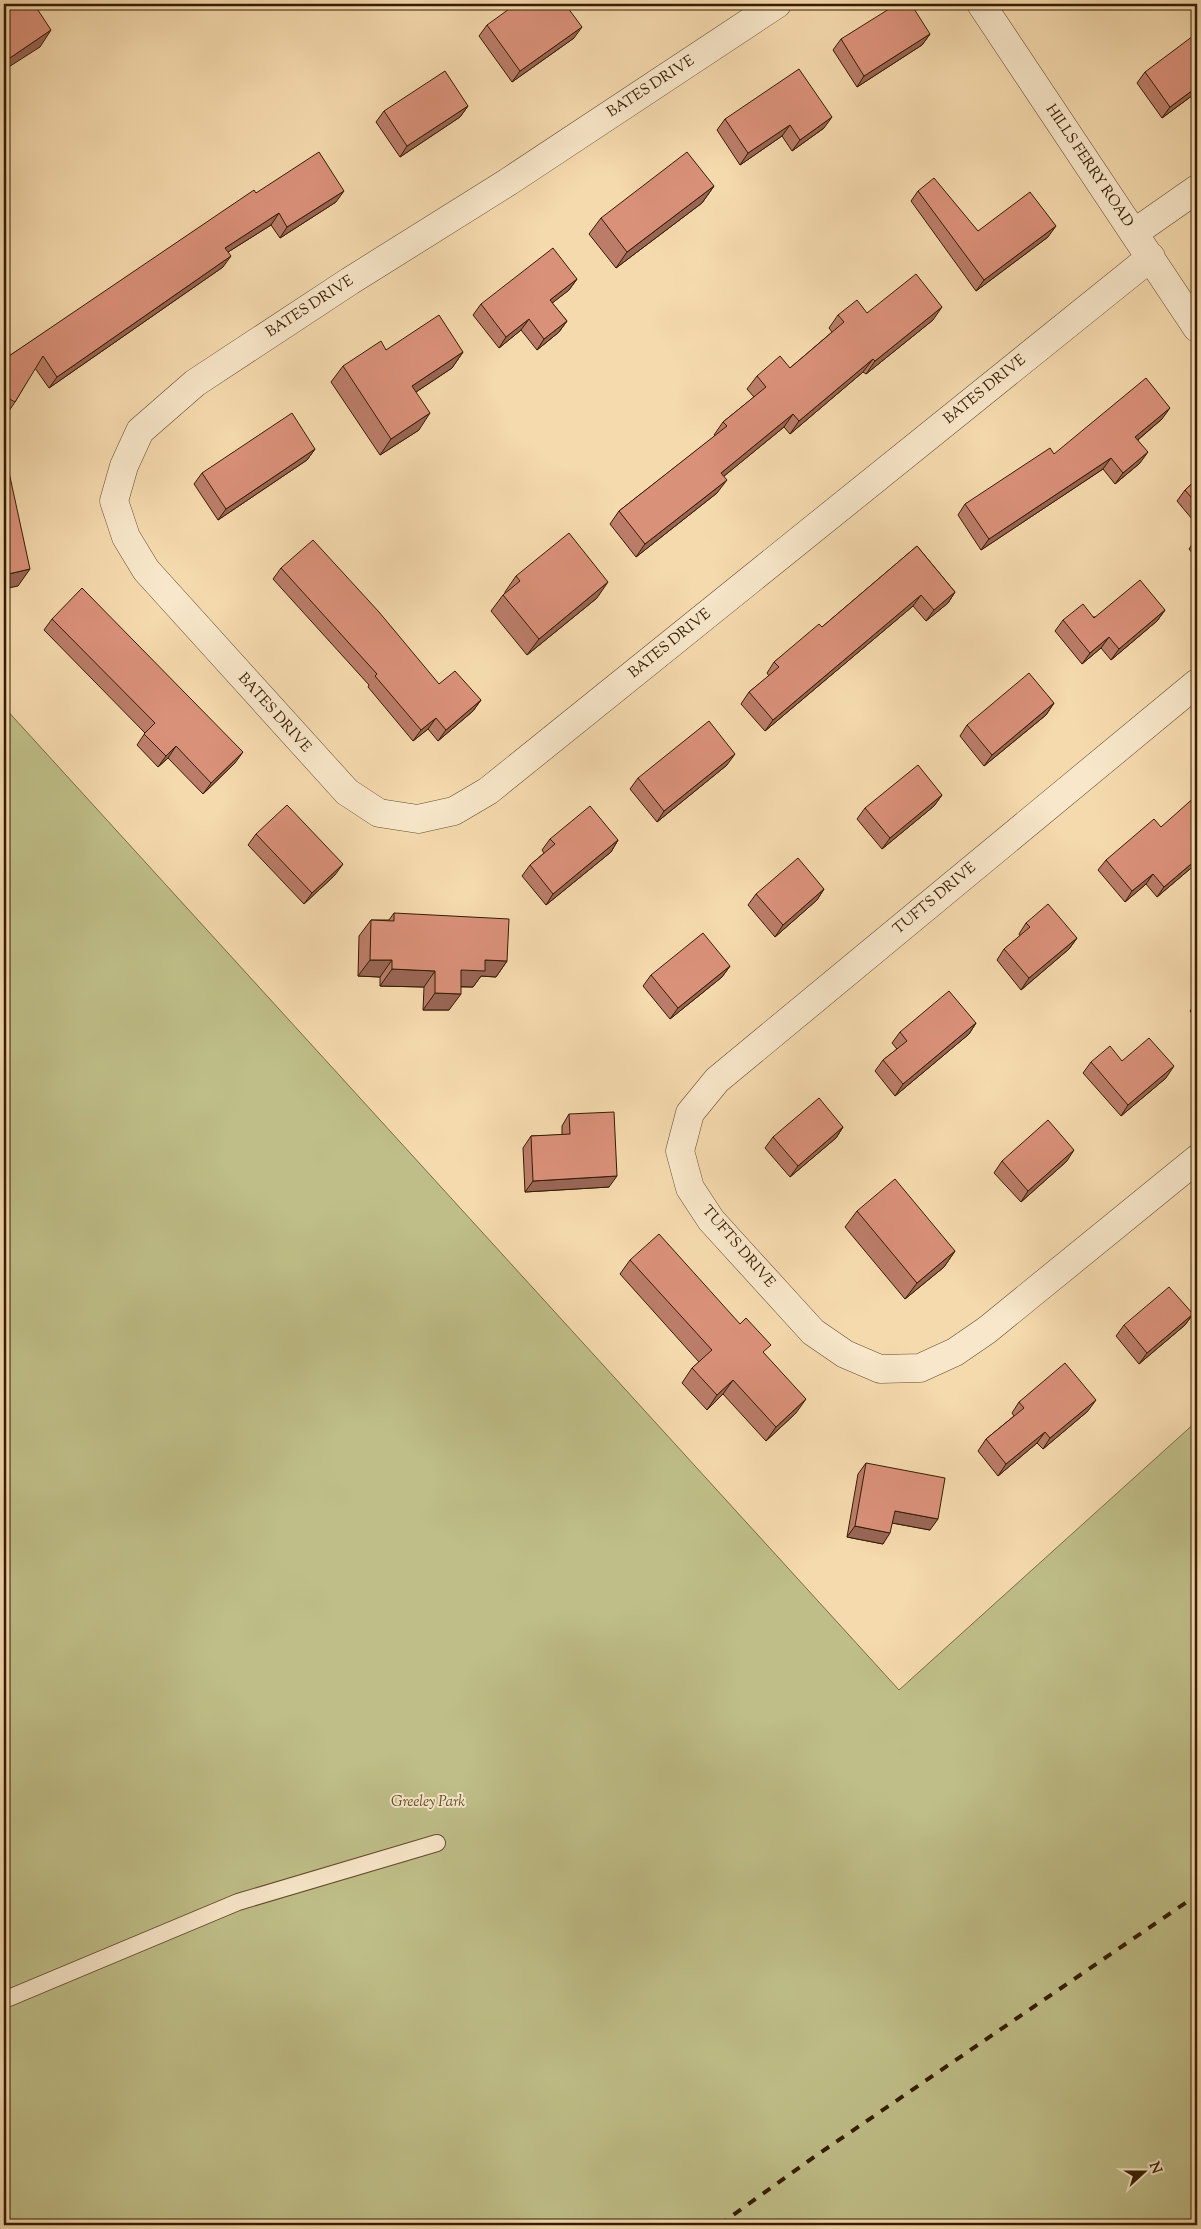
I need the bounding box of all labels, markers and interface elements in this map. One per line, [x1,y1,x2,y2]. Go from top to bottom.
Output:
street label: BATES DRIVE [603,51,699,123]
street label: HILLS FERRY ROAD [1040,100,1138,232]
street label: BATES DRIVE [262,271,358,343]
street label: BATES DRIVE [939,350,1031,430]
street label: BATES DRIVE [624,604,716,684]
street label: BATES DRIVE [233,669,315,757]
street label: TUFTS DRIVE [889,858,981,940]
street label: TUFTS DRIVE [696,1201,780,1293]
park label: Greeley Park [391,1792,465,1813]
north arrow [1118,2146,1168,2196]
text: N [1143,2159,1166,2177]

